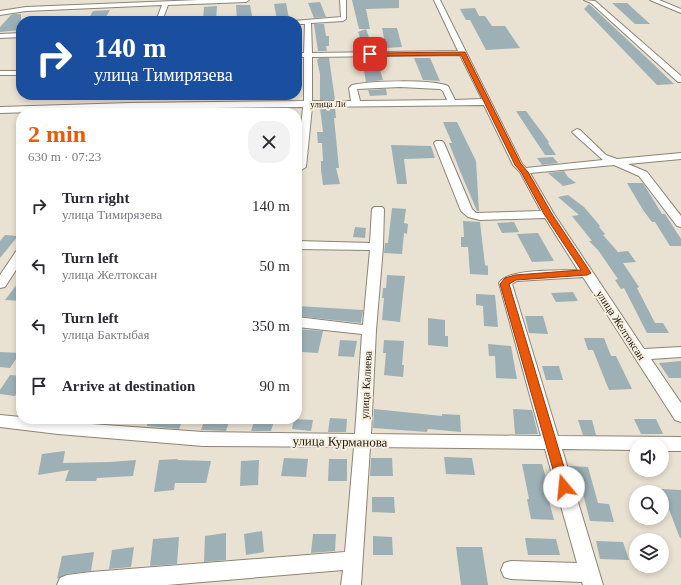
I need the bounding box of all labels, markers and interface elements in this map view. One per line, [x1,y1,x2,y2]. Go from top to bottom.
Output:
icon: right [28,32,80,84]
text: 140 m [94,32,166,63]
pin [353,37,387,71]
icon: arrive [359,43,381,65]
text: улица Тимирязева [94,65,233,85]
street label: улица Ли [310,99,346,109]
text: 2 min [28,121,86,147]
button: close [248,121,290,163]
text: 630 m · 07:23 [28,149,101,164]
text: Turn right [62,190,129,206]
icon: right [28,195,50,217]
text: 140 m [252,198,290,214]
text: улица Тимирязева [62,207,162,222]
text: Turn left [62,250,119,266]
icon: left [28,255,50,277]
text: 50 m [260,258,290,274]
text: улица Желтоксан [62,267,157,282]
street label: улица Желтоксан [594,288,648,362]
text: Turn left [62,310,119,326]
icon: left [28,315,50,337]
text: 350 m [252,318,290,334]
text: улица Бактыбая [62,327,150,342]
street label: улица Калиева [358,350,374,419]
icon: arrive [28,375,50,397]
text: Arrive at destination [62,378,195,394]
text: 90 m [260,378,290,394]
street label: улица Курманова [292,433,388,450]
map controls [629,437,669,573]
button: sound [629,437,669,477]
position arrow [543,466,585,508]
button: search [629,485,669,525]
button: layers [629,533,669,573]

